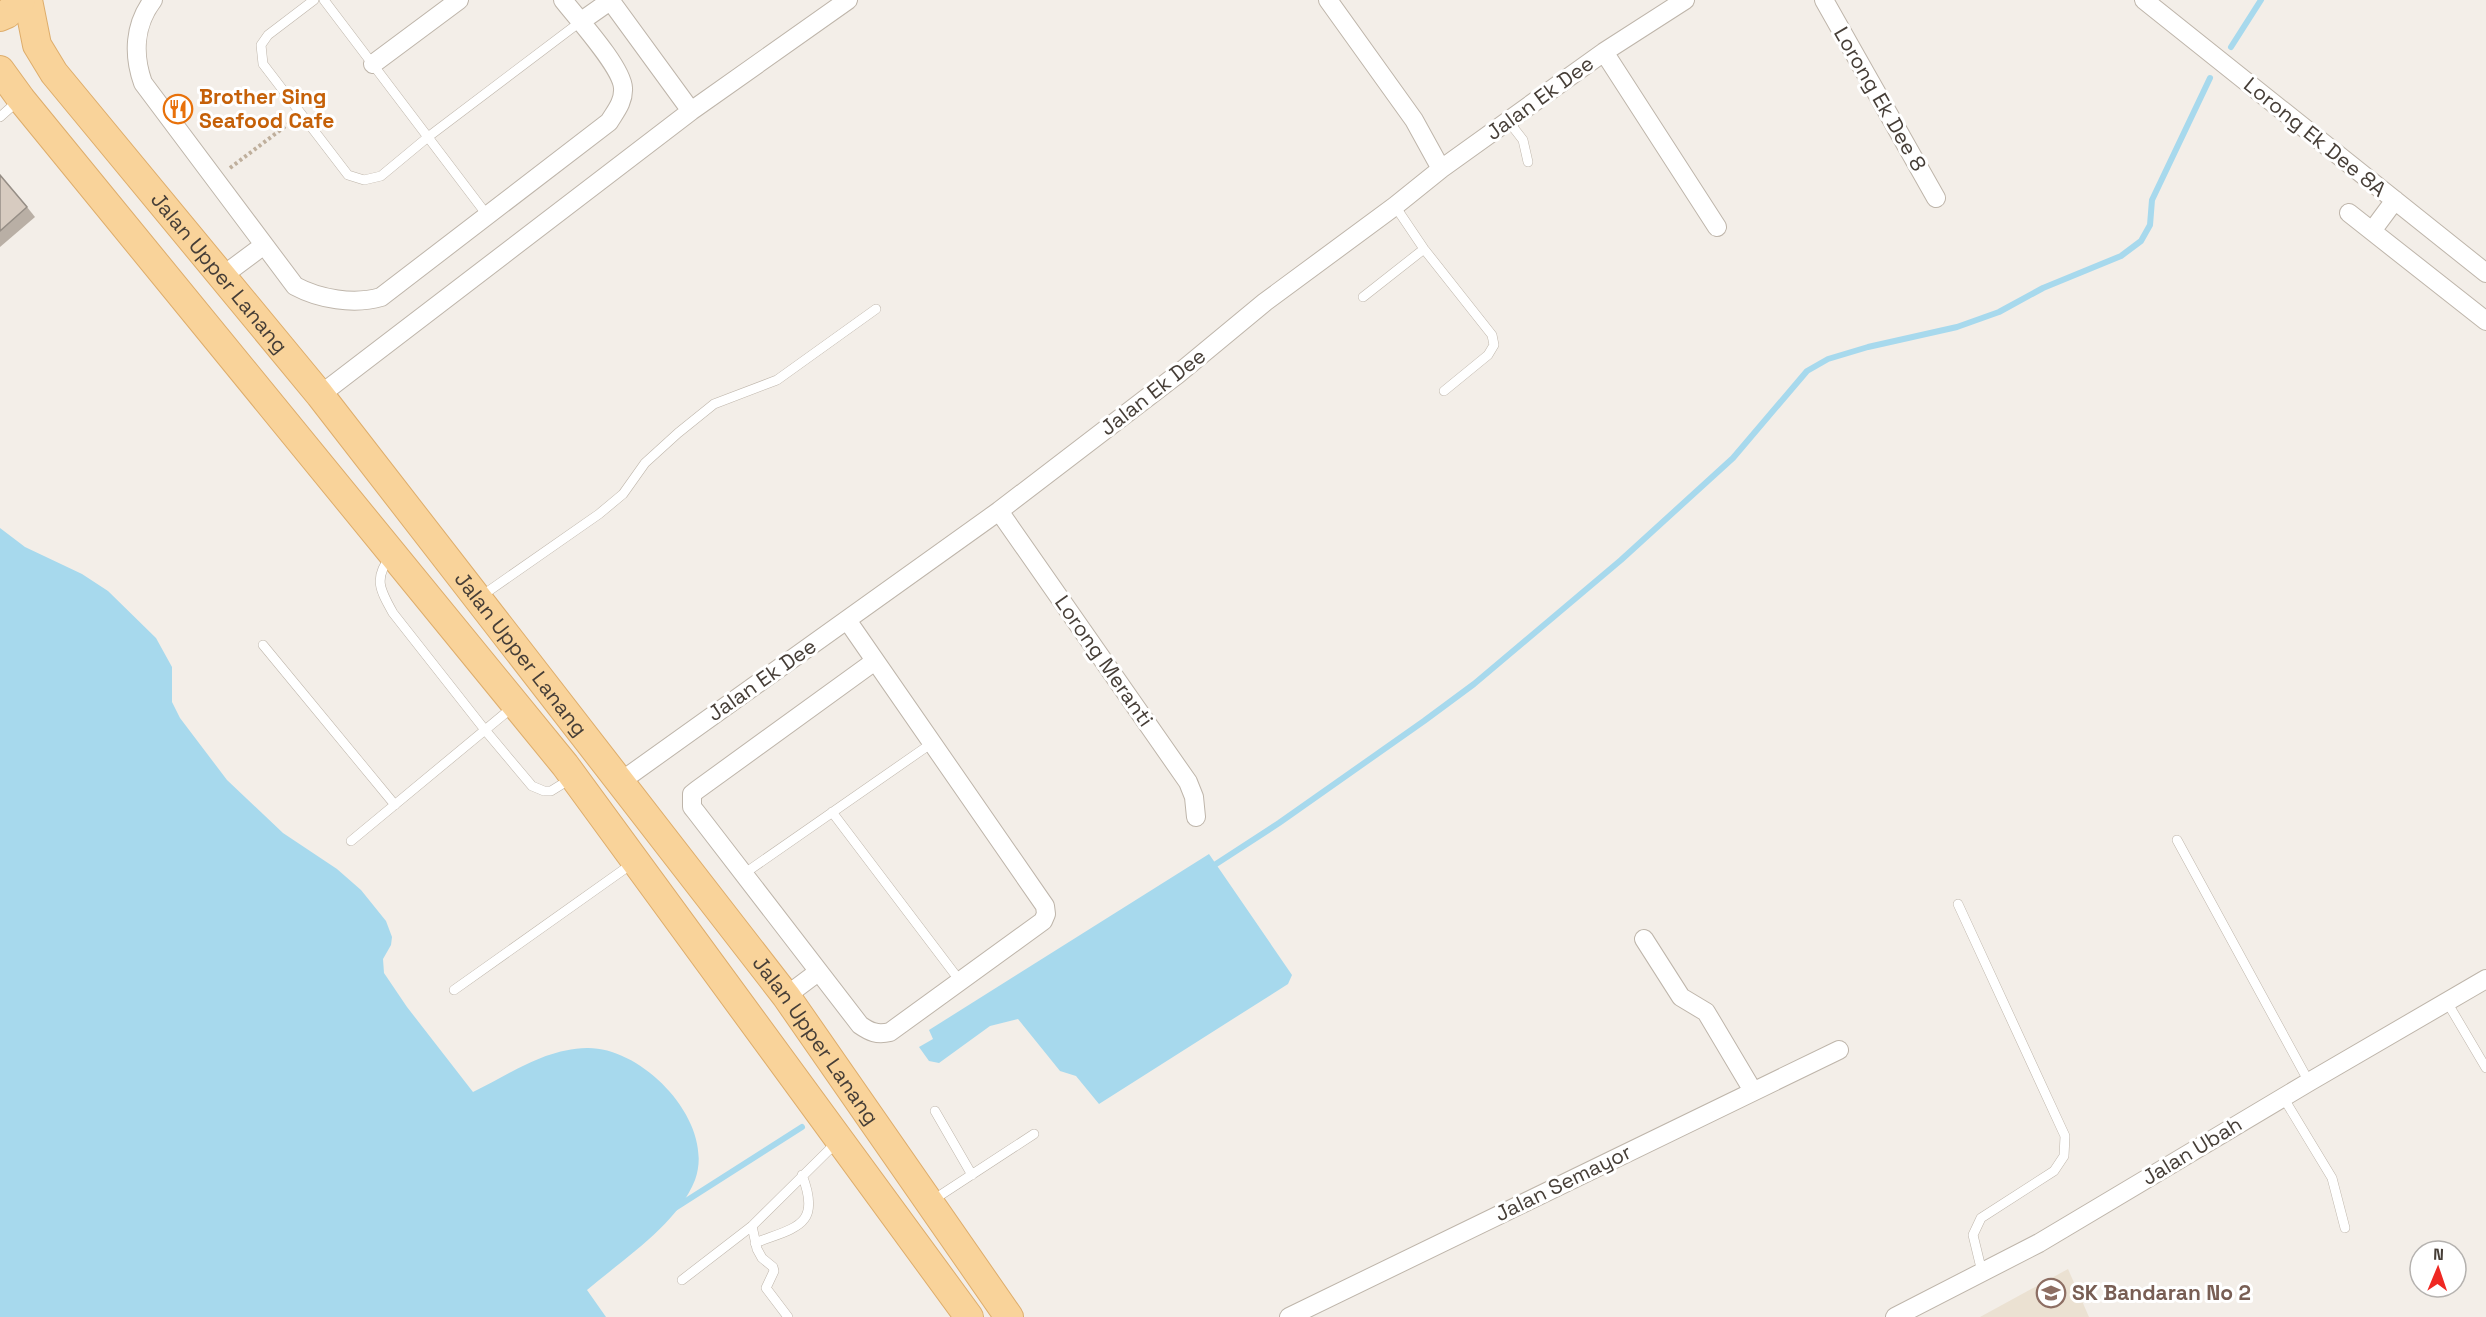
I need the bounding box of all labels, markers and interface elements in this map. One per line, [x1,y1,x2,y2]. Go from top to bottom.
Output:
street label: Lorong Ek Dee 8 [1828,22,1933,176]
street label: Jalan Ek Dee [1480,49,1599,146]
street label: Lorong Ek Dee 8A [2239,71,2392,202]
place label: Brother Sing Seafood Cafe [199,83,334,134]
restaurant icon: Brother Sing Seafood Cafe [162,93,194,125]
street label: Jalan Upper Lanang [145,186,294,359]
street label: Jalan Ek Dee [1094,342,1211,441]
street label: Jalan Upper Lanang [449,566,594,741]
street label: Lorong Meranti [1049,590,1160,732]
street label: Jalan Ek Dee [702,632,821,727]
street label: Jalan Upper Lanang [747,950,885,1130]
street label: Jalan Ubah [2137,1110,2247,1191]
street label: Jalan Semayor [1490,1138,1635,1227]
north arrow [2408,1239,2468,1299]
text: N [2433,1244,2444,1265]
school or university icon: SK Bandaran No 2 [2035,1277,2067,1309]
place label: SK Bandaran No 2 [2072,1279,2251,1306]

